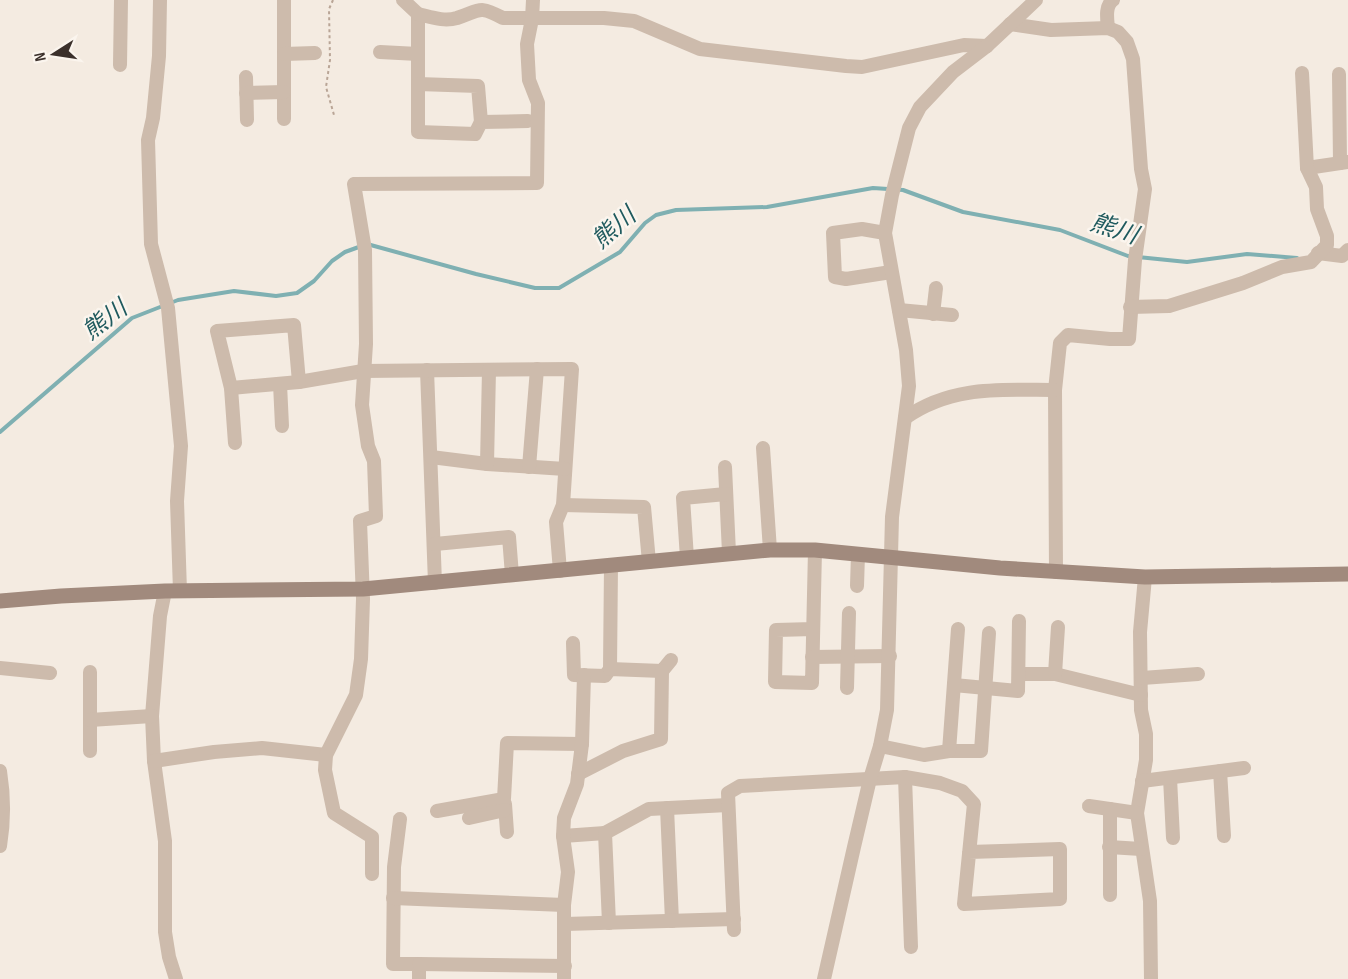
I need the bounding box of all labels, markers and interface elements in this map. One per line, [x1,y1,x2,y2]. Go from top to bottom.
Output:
north arrow [24,24,84,84]
text: N [31,51,51,63]
water label: 熊川 [586,199,644,255]
water label: 熊川 [1087,208,1144,251]
water label: 熊川 [77,292,135,346]

